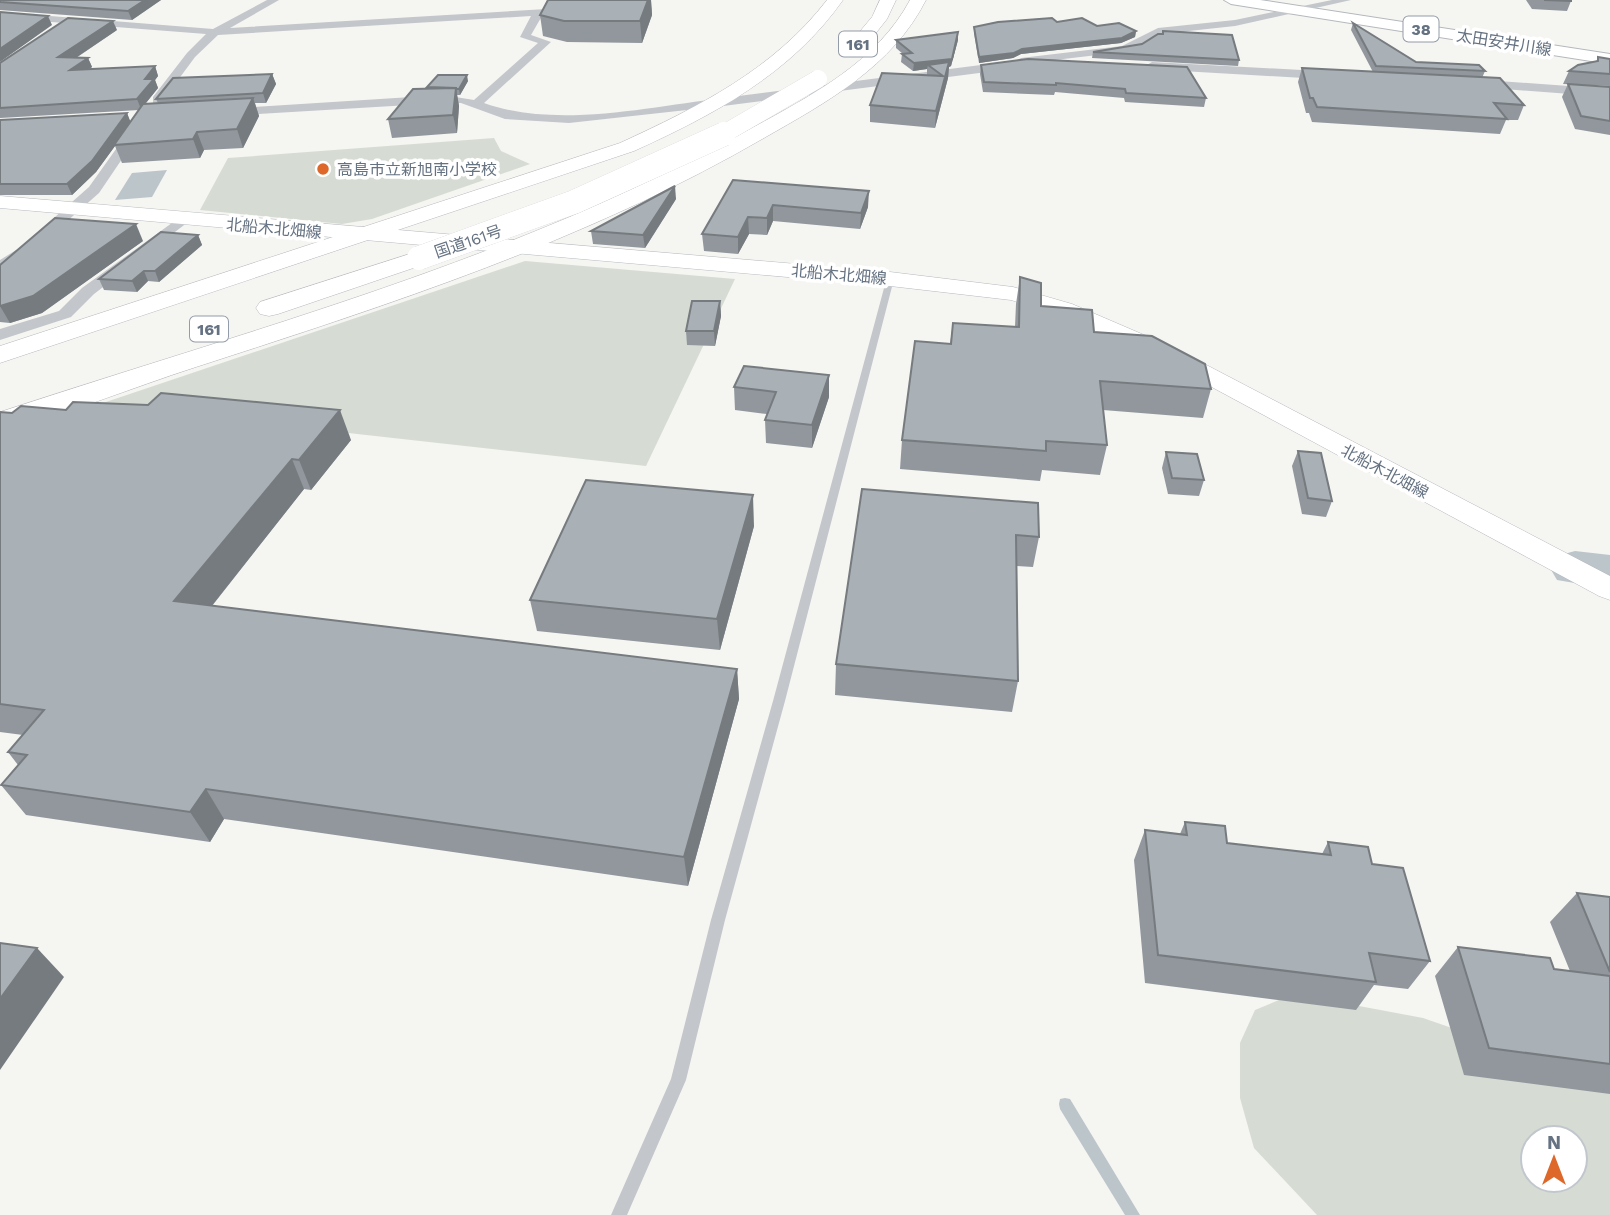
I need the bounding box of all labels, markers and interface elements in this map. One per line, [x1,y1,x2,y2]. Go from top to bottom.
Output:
road number: 38 [1404,17,1438,42]
street label: 太田安井川線 [1455,26,1553,59]
road number: 161 [839,32,877,56]
place label: 高島市立新旭南小学校 [337,160,497,179]
marker: 高島市立新旭南小学校 [315,161,331,177]
street label: 北船木北畑線 [225,215,323,242]
street label: 国道161号 [432,221,504,262]
street label: 北船木北畑線 [790,261,888,288]
road number: 161 [190,316,228,342]
street label: 北船木北畑線 [1338,441,1432,502]
north arrow [1519,1124,1589,1194]
text: N [1547,1131,1561,1154]

